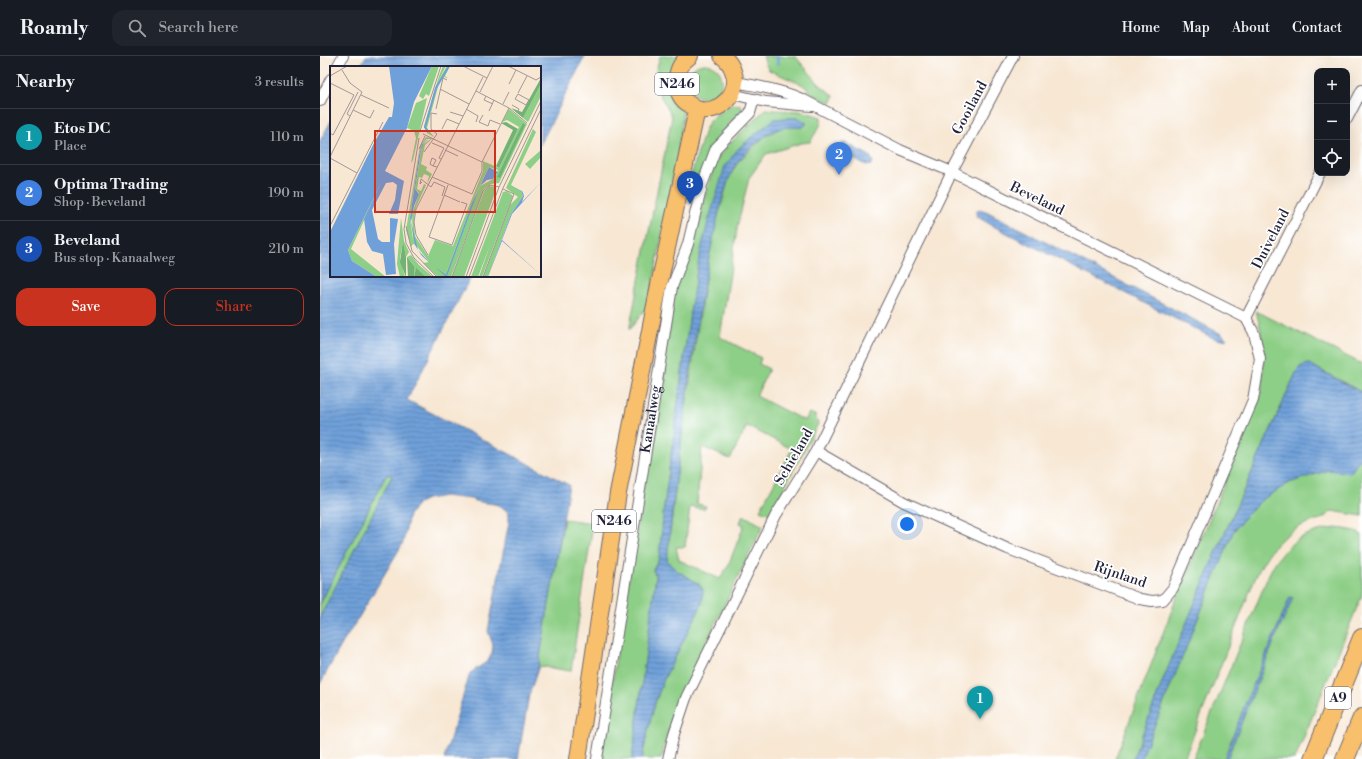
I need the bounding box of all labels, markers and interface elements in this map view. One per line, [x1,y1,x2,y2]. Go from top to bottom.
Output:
search box [112,10,392,46]
text: Roamly [20,16,88,40]
icon: search [126,17,148,39]
text: Search here [158,18,238,37]
text: Home [1122,19,1160,37]
text: Map [1182,19,1210,37]
text: About [1232,19,1270,37]
text: Contact [1292,19,1342,37]
inset map [330,66,541,277]
map controls [1314,68,1350,176]
button: + [1314,68,1350,104]
text: Nearby [16,71,75,93]
road number: N246 [655,73,699,95]
text: 3 results [255,74,304,90]
street label: Gooiland [948,78,992,138]
button: − [1314,104,1350,140]
text: Etos DC [54,119,110,138]
text: 1 [26,129,32,145]
text: 110 m [270,129,304,145]
text: Place [54,138,86,154]
button: locate [1314,140,1350,176]
pin: 2 [826,142,852,175]
pin: 3 [677,171,703,204]
text: Optima Trading [54,175,168,194]
street label: Beveland [1006,178,1067,220]
text: 2 [25,185,33,201]
text: 190 m [268,185,304,201]
text: Shop · Beveland [54,194,146,210]
street label: Duiveland [1248,206,1294,272]
text: Beveland [54,231,120,250]
text: 3 [25,241,33,257]
text: 210 m [269,241,304,257]
text: Bus stop · Kanaalweg [54,250,175,266]
button: Save [16,288,156,326]
button: Share [164,288,304,326]
street label: Kanaalweg [637,383,665,454]
street label: Schieland [771,425,817,489]
road number: N246 [592,510,636,532]
your location [897,514,917,534]
street label: Rijnland [1091,558,1149,592]
pin: 1 [967,686,993,719]
road number: A9 [1325,687,1351,709]

